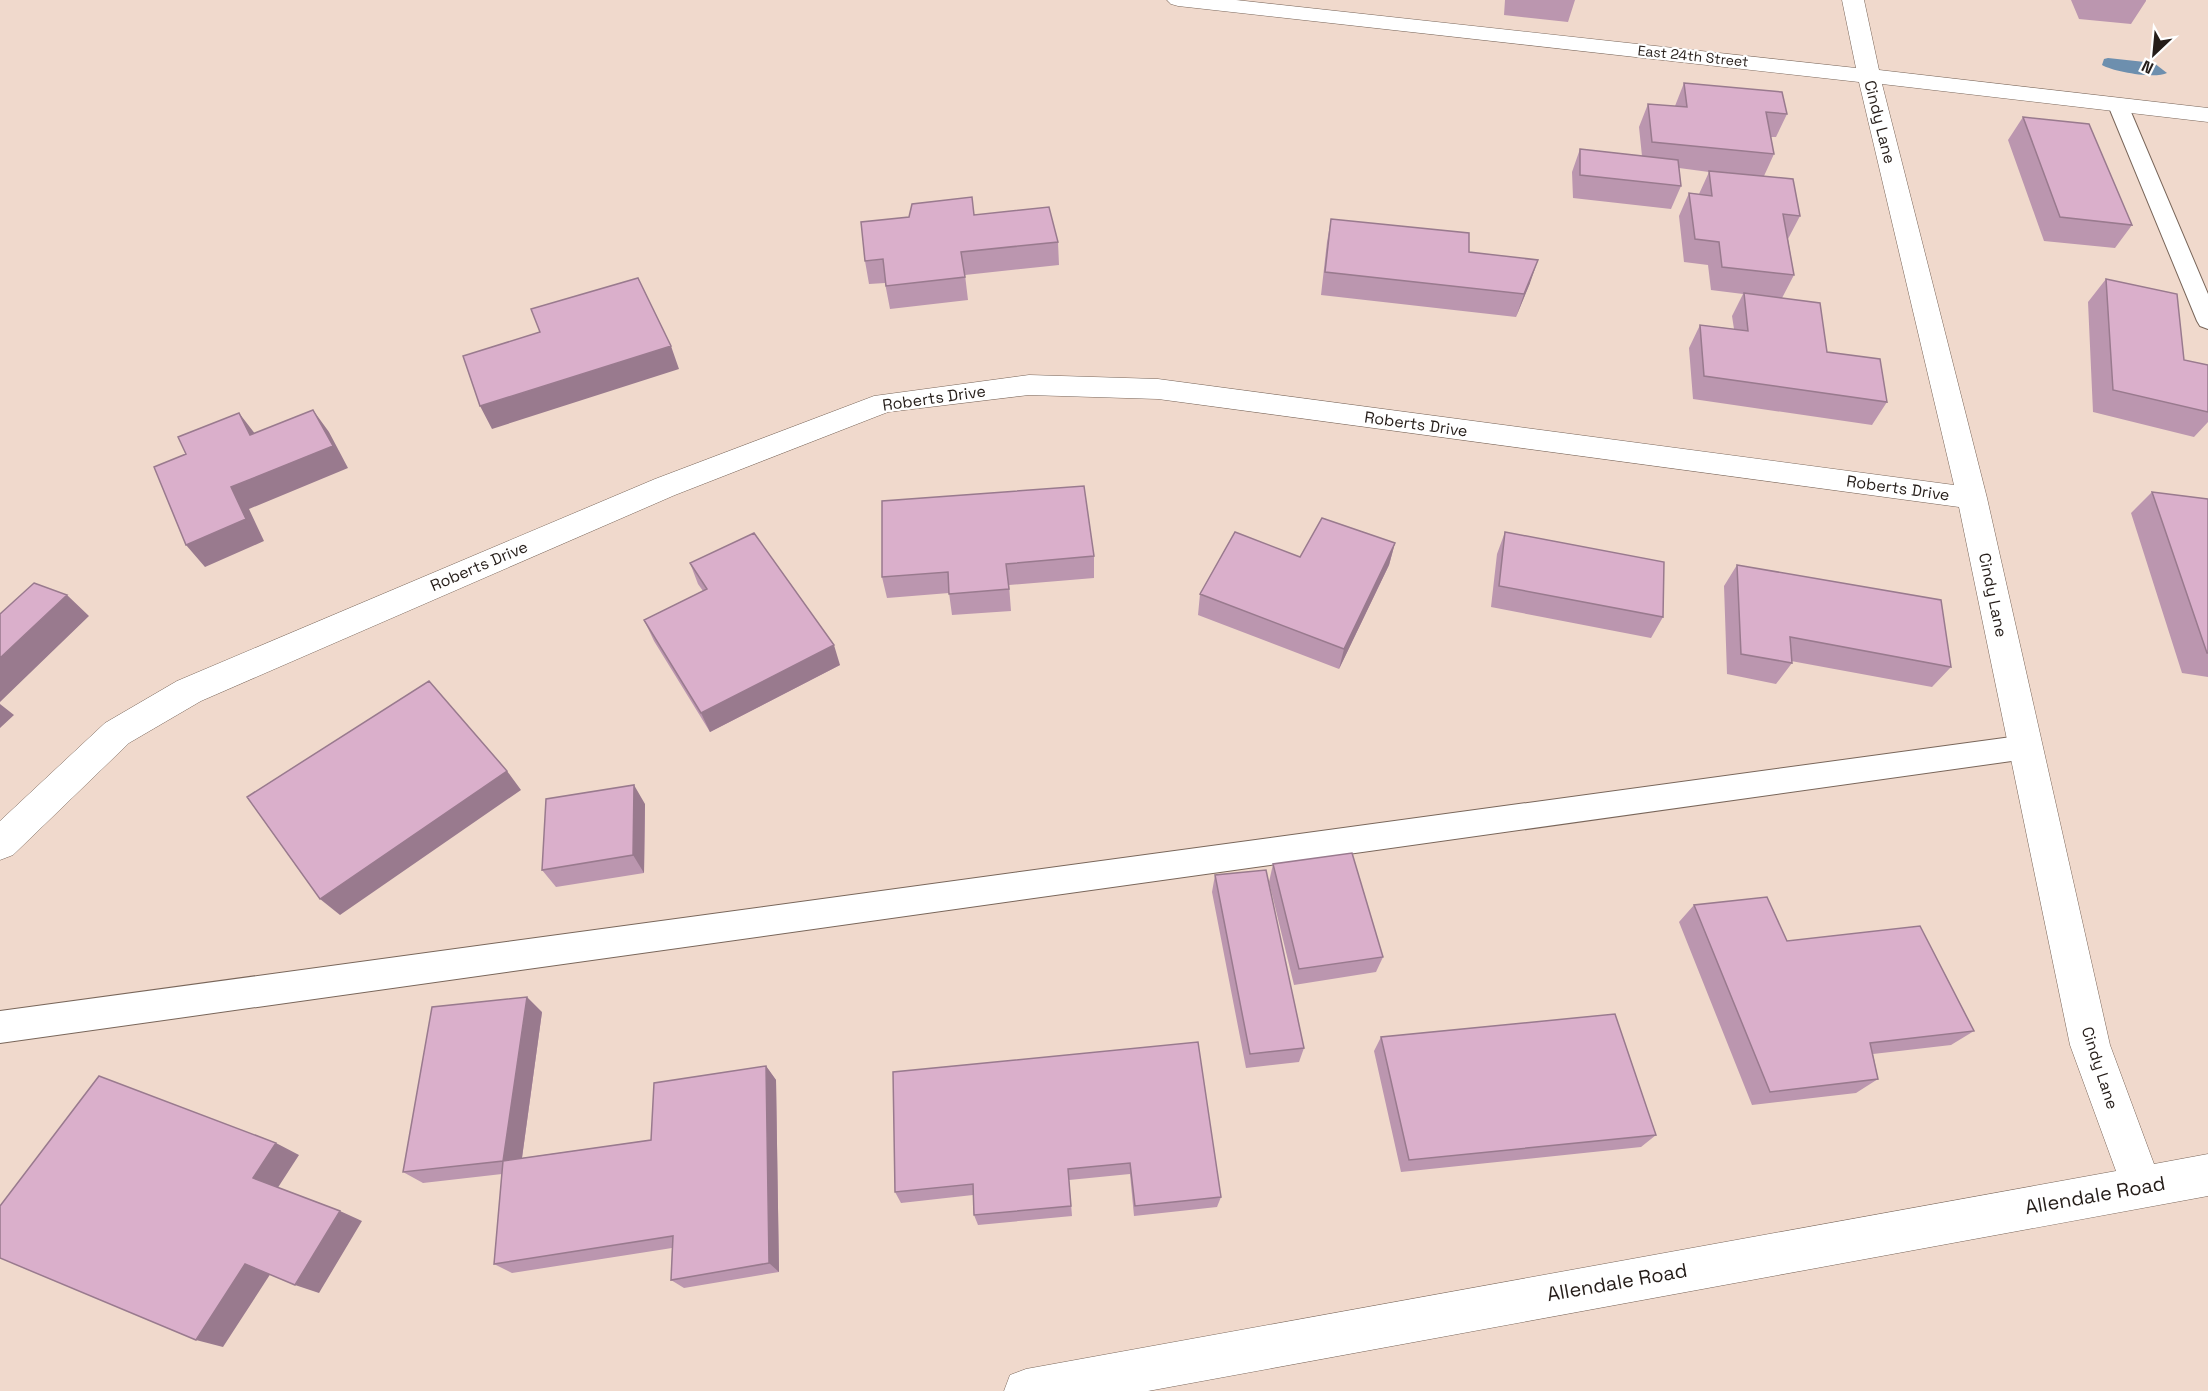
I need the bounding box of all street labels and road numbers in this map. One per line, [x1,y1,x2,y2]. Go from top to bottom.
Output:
street label: East 24th Street [1637,41,1749,71]
street label: Cindy Lane [1859,78,1901,166]
street label: Roberts Drive [881,380,987,416]
street label: Roberts Drive [1363,406,1469,442]
street label: Roberts Drive [1845,470,1951,506]
street label: Roberts Drive [427,536,531,596]
street label: Cindy Lane [1974,551,2012,639]
street label: Cindy Lane [2077,1024,2123,1112]
street label: Allendale Road [2023,1170,2167,1220]
street label: Allendale Road [1545,1257,1689,1307]

